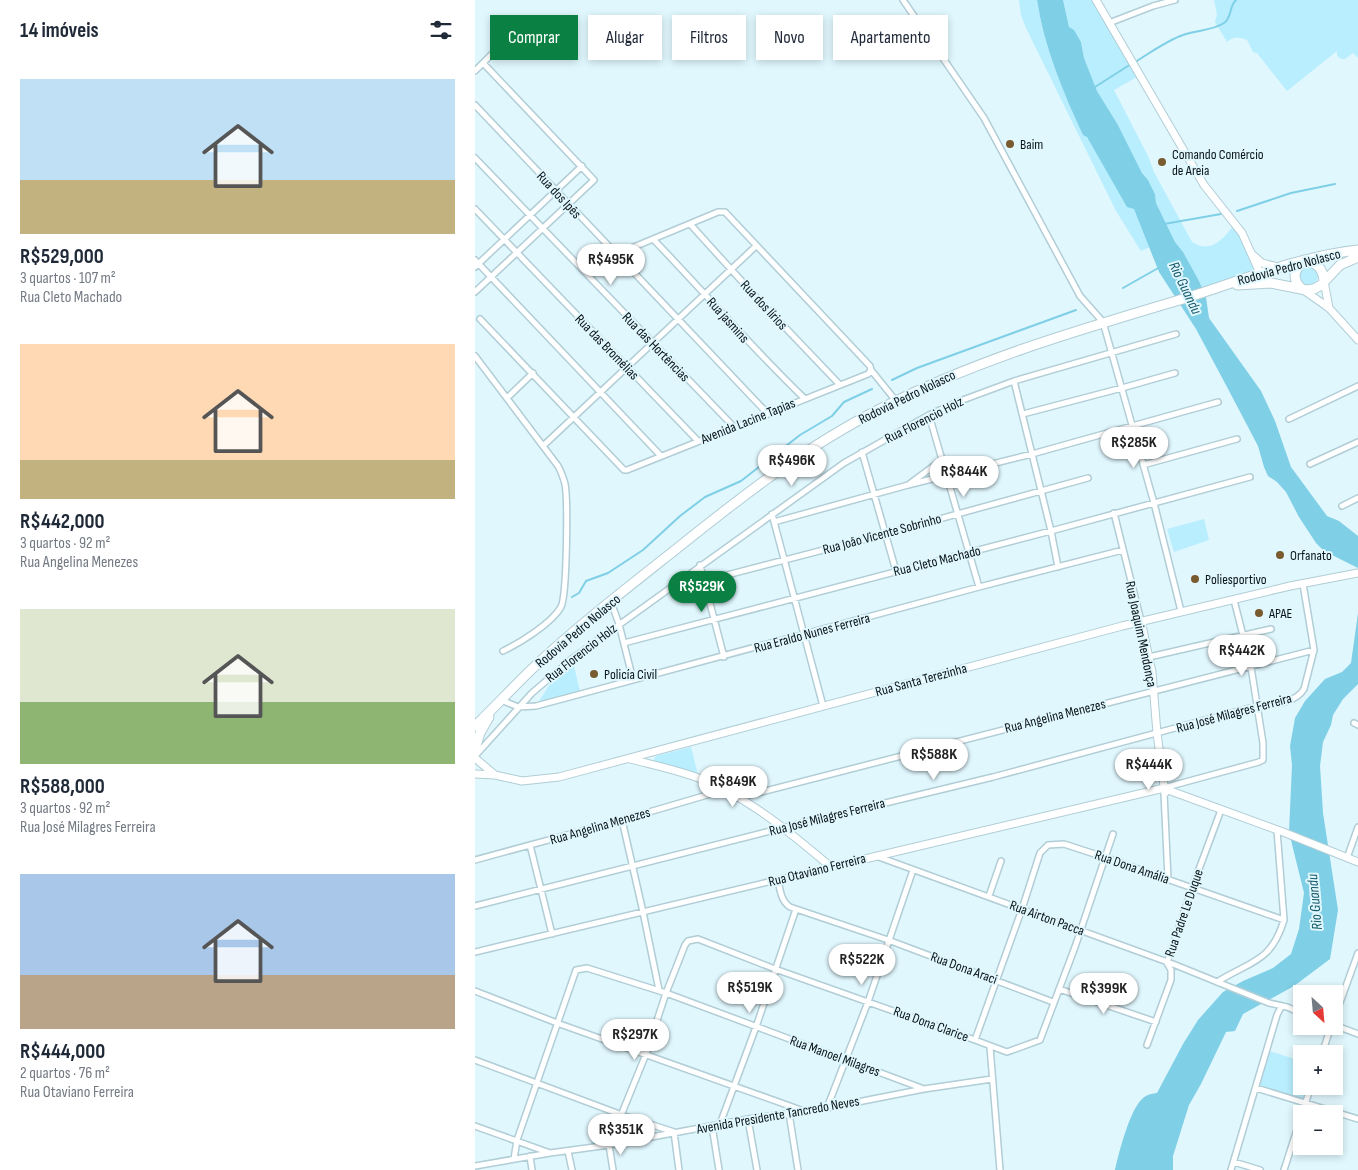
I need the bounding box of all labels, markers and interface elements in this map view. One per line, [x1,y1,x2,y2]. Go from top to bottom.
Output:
chip: Comprar [490,15,578,60]
chip: Alugar [588,15,662,60]
chip: Filtros [672,15,746,60]
chip: Novo [756,15,823,60]
chip: Apartamento [833,15,948,60]
icon: filters [427,16,455,44]
text: 14 imóveis [20,18,99,43]
icon: home [193,111,283,201]
place label: Baim [1020,136,1043,153]
marker: Baim [1004,138,1016,150]
place label: Comando Comércio de Areia [1172,146,1264,179]
marker: Comando Comércio de Areia [1156,156,1168,168]
street label: Rua dos Ipês [533,168,585,222]
text: R$529,000 [20,244,104,269]
pin: R$495K [570,244,652,286]
street label: Rodovia Pedro Nolasco [1236,245,1342,289]
text: R$495K [588,250,634,269]
water label: Rio Guandu [1164,259,1206,318]
text: 3 quartos · 107 m² [20,269,116,288]
street label: Rua dos lírios [737,277,791,333]
text: Rua Cleto Machado [20,288,122,307]
street label: Rua jasmins [703,294,753,346]
street label: Rua das Hortências [619,309,693,385]
street label: Rua das Bromélias [571,311,643,383]
street label: Rodovia Pedro Nolasco [856,366,958,428]
icon: home [193,376,283,466]
street label: Rua Florencio Holz [882,393,966,447]
street label: Avenida Lacine Tapias [697,394,798,448]
pin: R$285K [1093,426,1175,469]
text: R$285K [1111,433,1157,452]
pin: R$496K [751,444,833,487]
text: R$496K [769,451,815,470]
pin: R$844K [923,456,1005,498]
text: R$844K [941,462,987,481]
text: R$442,000 [20,509,105,534]
street label: Rua João Vicente Sobrinho [821,510,943,558]
text: 3 quartos · 92 m² [20,534,110,553]
street label: Rua Cleto Machado [892,542,983,580]
place label: Orfanato [1290,547,1332,564]
marker: Orfanato [1274,549,1286,561]
text: Rua Angelina Menezes [20,553,138,572]
pin: R$529K [661,570,743,613]
place label: Poliesportivo [1205,571,1267,588]
marker: Poliesportivo [1189,573,1201,585]
text: R$529K [679,577,725,596]
street label: Rua Joaquim Mendonça [1121,579,1161,689]
street label: Rodovia Pedro Nolasco [532,590,624,672]
place label: APAE [1268,605,1293,622]
marker: APAE [1253,607,1265,619]
street label: Rua Eraldo Nunes Ferreira [752,609,872,657]
street label: Rua Florencio Holz [542,620,620,686]
pin: R$442K [1201,634,1283,677]
icon: home [193,641,283,731]
text: R$442K [1219,641,1265,660]
street label: Rua Santa Terezinha [873,660,969,700]
place label: Policía Civil [604,666,657,683]
marker: Policía Civil [588,668,600,680]
street label: Rua José Milagres Ferreira [1175,689,1293,737]
street label: Rua Angelina Menezes [1003,695,1107,737]
pin: R$588K [893,738,975,781]
text: R$588K [911,745,957,764]
pin: R$444K [1108,748,1190,791]
text: R$444K [1126,755,1172,774]
pin: R$849K [692,766,774,808]
text: R$849K [710,772,756,791]
text: R$588,000 [20,774,105,799]
street label: Rua José Milagres Ferreira [767,794,887,840]
text: 3 quartos · 92 m² [20,799,110,818]
street label: Rua Angelina Menezes [548,804,652,848]
text: Rua José Milagres Ferreira [20,818,156,837]
street label: Rua Dona Amália [1092,846,1172,888]
street label: Rua Otaviano Ferreira [767,850,867,890]
street label: Rua Padre Le Duque [1161,867,1207,959]
water label: Rio Guandu [1303,872,1327,931]
street label: Rua Airton Pacca [1007,897,1087,939]
icon: home [193,906,283,996]
pin: R$522K [821,944,903,986]
street label: Rua Dona Araci [928,948,1000,988]
text: R$522K [840,950,884,969]
pin: R$519K [709,972,791,1014]
pin: R$399K [1063,972,1145,1015]
text: R$519K [728,978,772,997]
text: R$399K [1081,979,1127,998]
north arrow [1293,985,1343,1035]
map controls [1293,985,1343,1155]
street label: Rua Dona Clarice [891,1003,971,1045]
pin: R$297K [594,1018,676,1061]
text: R$297K [612,1025,658,1044]
street label: Rua Manoel Milagres [788,1032,882,1080]
text: R$444,000 [20,1039,105,1064]
button: + [1293,1045,1343,1095]
text: 2 quartos · 76 m² [20,1064,110,1083]
text: Rua Otaviano Ferreira [20,1083,134,1102]
street label: Avenida Presidente Tancredo Neves [694,1092,861,1138]
button: − [1293,1105,1343,1155]
pin: R$351K [580,1114,662,1156]
text: R$351K [599,1120,643,1139]

